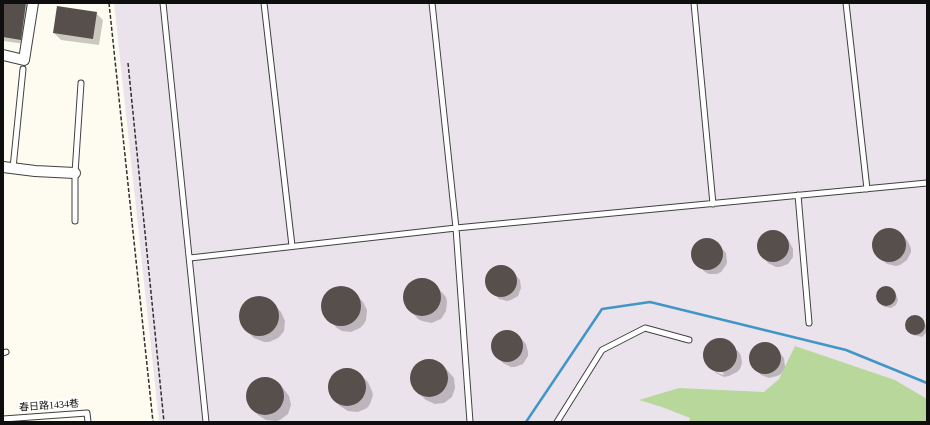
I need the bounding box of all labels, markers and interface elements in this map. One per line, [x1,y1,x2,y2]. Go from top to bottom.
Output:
street label: 春日路1434巷 [19,398,79,414]

